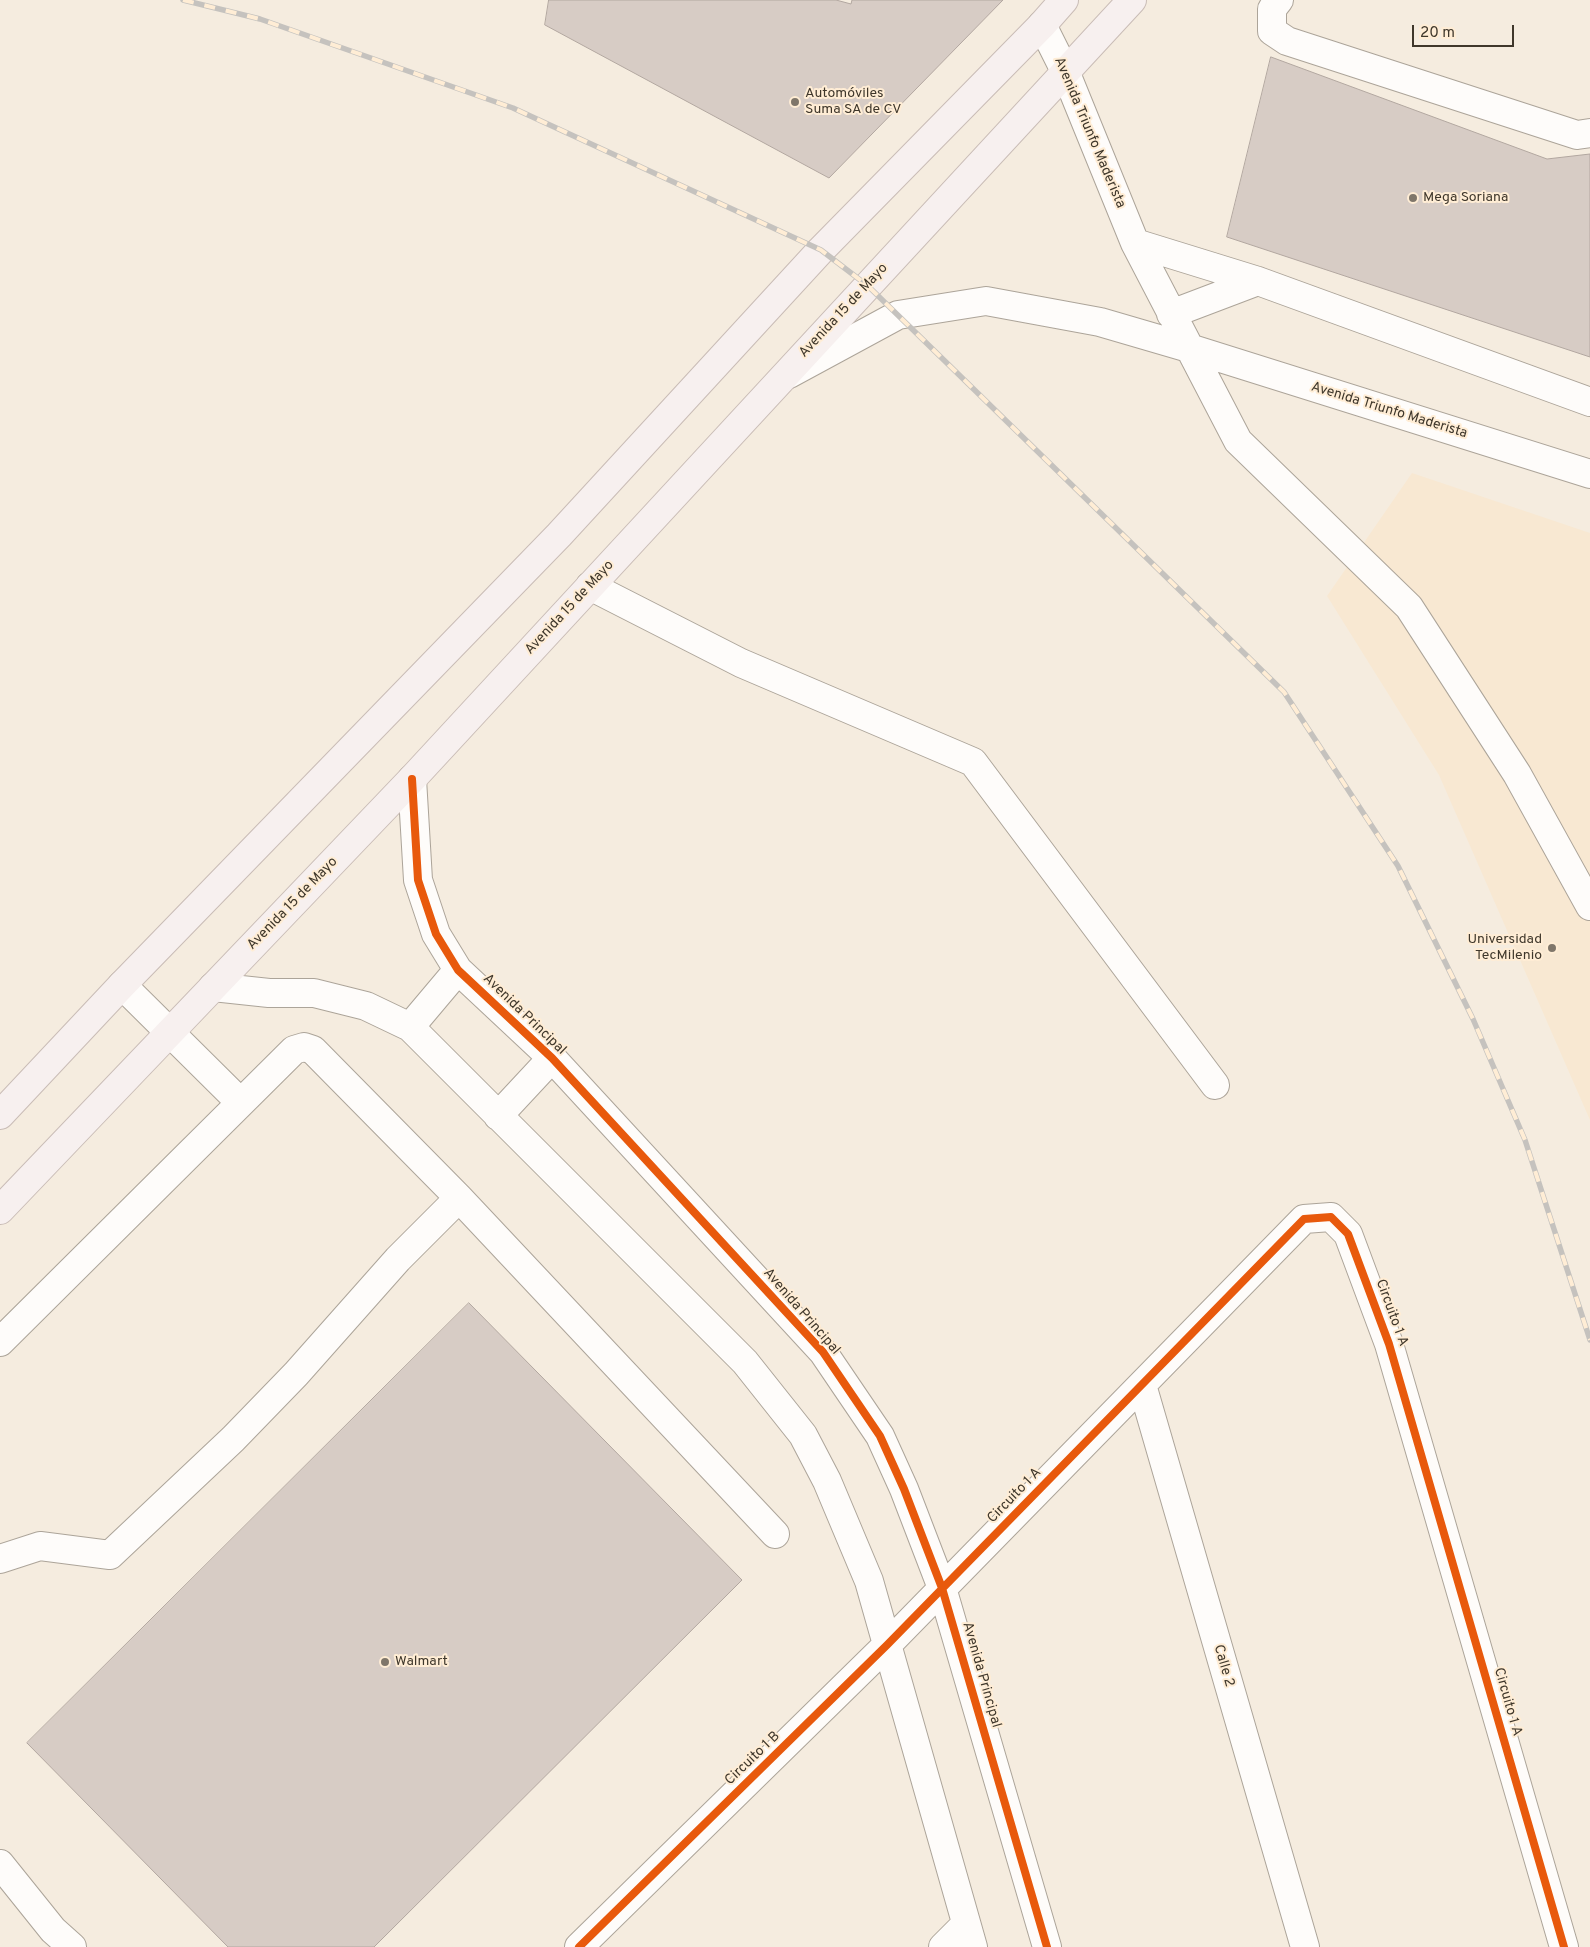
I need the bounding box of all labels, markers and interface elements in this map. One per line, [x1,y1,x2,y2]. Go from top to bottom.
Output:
scale bar [1415,15,1518,47]
text: 20 m [1420,24,1455,43]
street label: Avenida Triunfo Maderista [1050,55,1128,211]
place label: Automóviles Suma SA de CV [805,86,901,118]
marker: Automóviles Suma SA de CV [789,96,801,108]
place label: Mega Soriana [1423,190,1508,206]
marker: Mega Soriana [1407,192,1419,204]
street label: Avenida 15 de Mayo [796,260,892,362]
street label: Avenida Triunfo Maderista [1309,379,1469,443]
street label: Avenida 15 de Mayo [522,557,618,659]
street label: Avenida 15 de Mayo [244,854,342,954]
place label: Universidad TecMilenio [1467,932,1542,964]
marker: Universidad TecMilenio [1546,942,1558,954]
street label: Avenida Principal [479,971,569,1059]
street label: Avenida Principal [759,1265,843,1359]
street label: Circuito 1 A [1371,1277,1411,1349]
street label: Circuito 1 A [985,1465,1045,1527]
street label: Avenida Principal [958,1620,1004,1730]
street label: Calle 2 [1209,1643,1237,1689]
place label: Walmart [395,1654,448,1670]
marker: Walmart [379,1656,391,1668]
street label: Circuito 1 A [1489,1666,1525,1738]
street label: Circuito 1 B [722,1729,784,1789]

